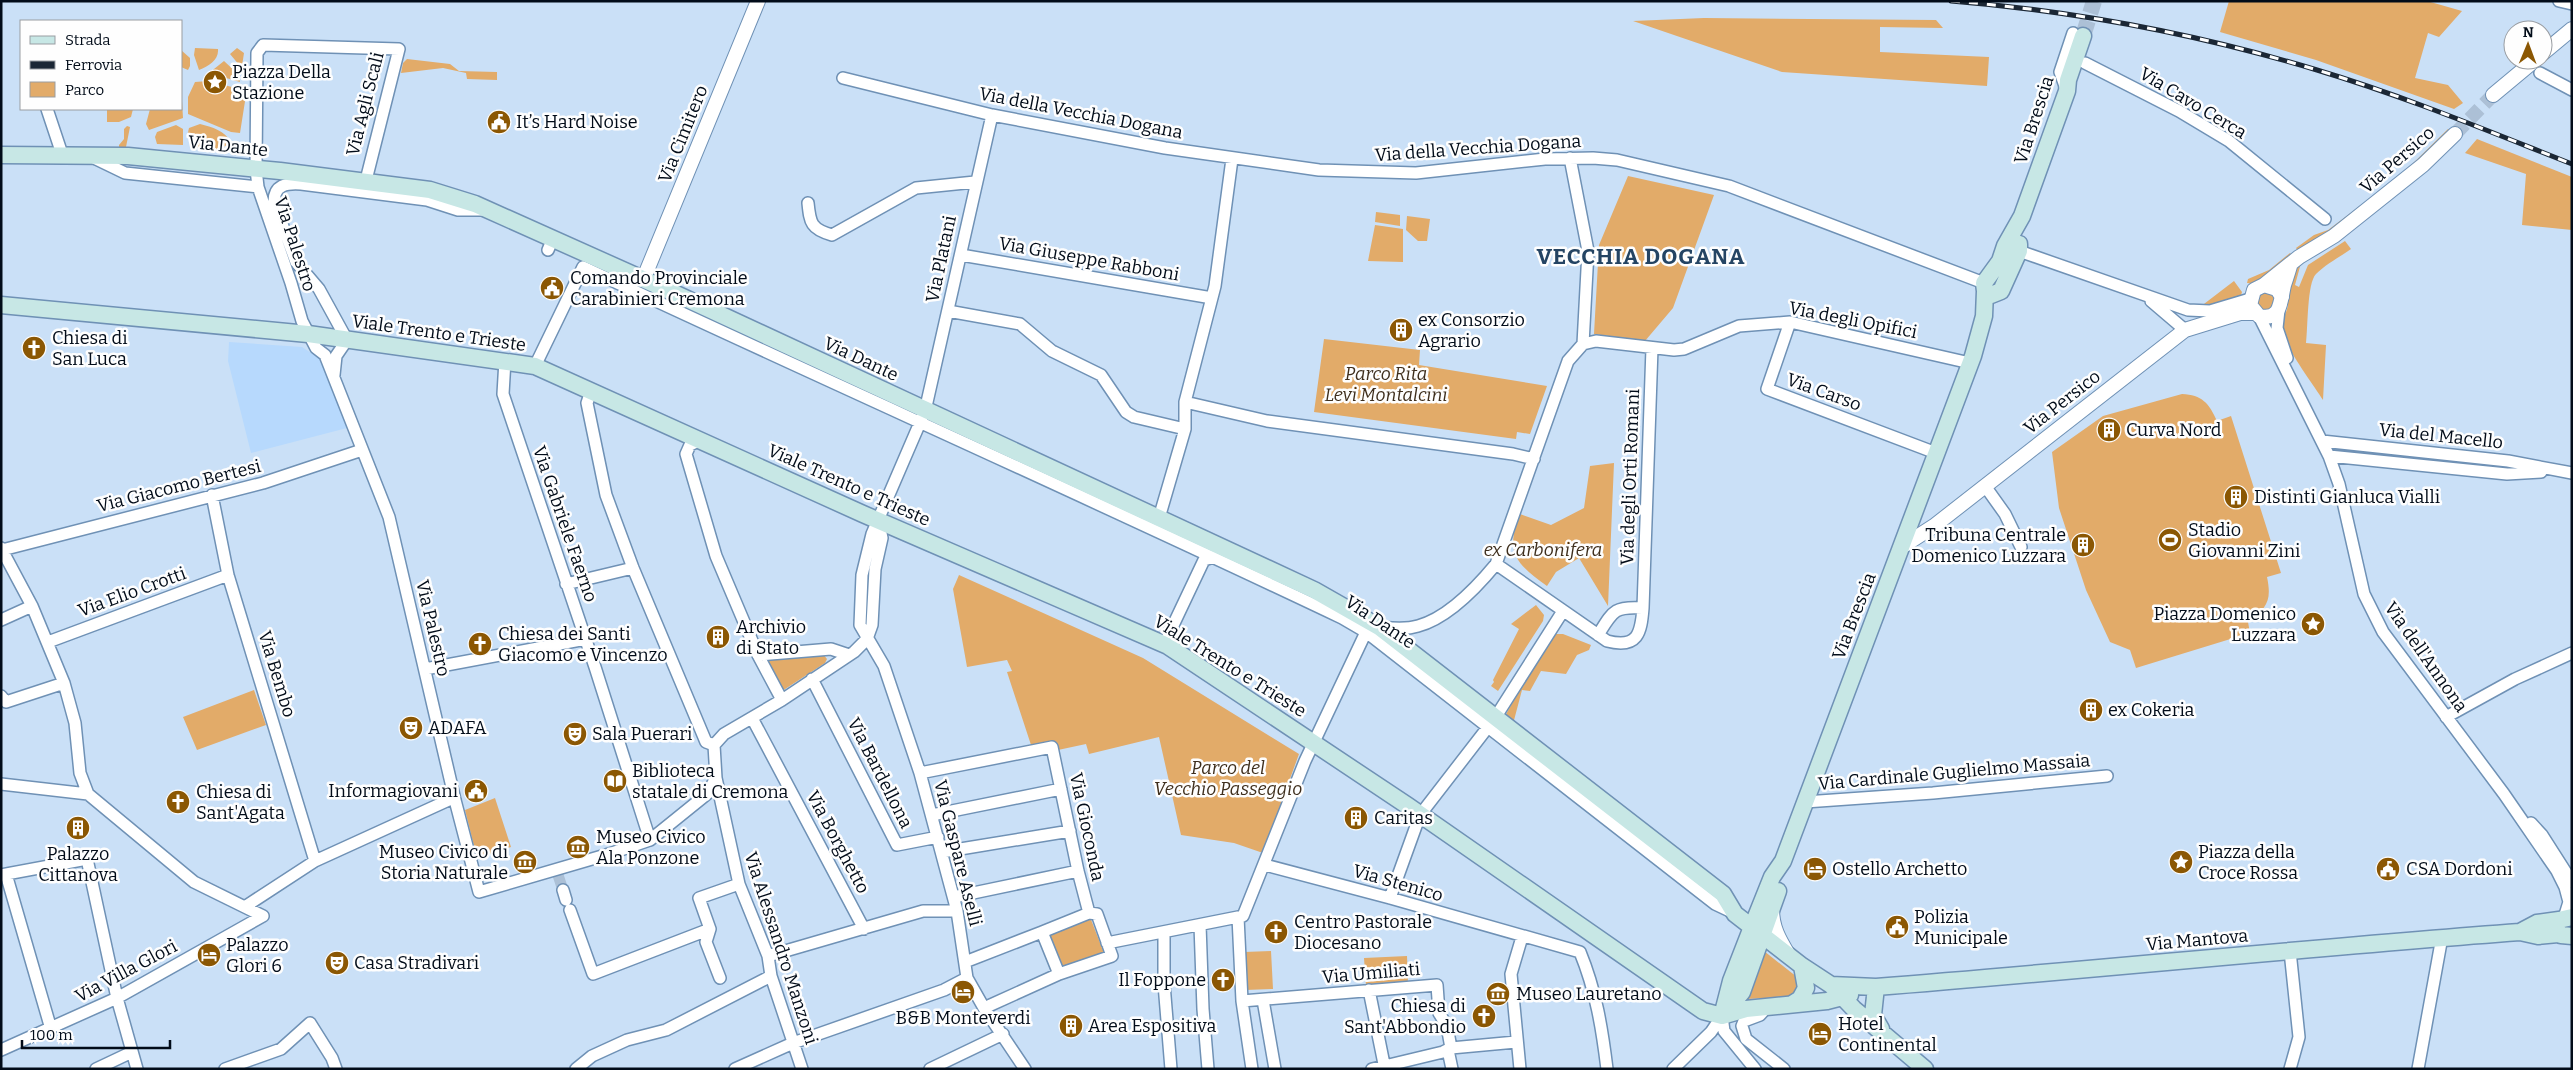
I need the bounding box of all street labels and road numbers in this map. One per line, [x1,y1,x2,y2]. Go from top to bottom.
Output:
street label: Via Agli Scali [341,50,389,158]
street label: Via Cavo Cerca [2135,62,2251,144]
street label: Via Brescia [2009,73,2059,167]
street label: Via Cimitero [653,82,713,186]
street label: Via della Vecchia Dogana [977,82,1185,144]
street label: Via Persico [2355,122,2439,198]
street label: Via della Vecchia Dogana [1374,130,1582,166]
street label: Via Dante [187,131,269,161]
street label: Via Palestro [269,194,321,294]
street label: Via Platani [921,213,961,305]
street label: Via Giuseppe Rabboni [997,232,1181,286]
street label: Via degli Opifici [1787,297,1919,343]
street label: Viale Trento e Trieste [351,310,527,356]
street label: Via Dante [820,332,902,386]
street label: Via Persico [2019,365,2105,439]
street label: Via Carso [1784,368,1864,416]
street label: Via degli Orti Romani [1616,388,1644,566]
street label: Via del Macello [2378,419,2504,453]
street label: Viale Trento e Trieste [764,439,934,531]
street label: Via Gabriele Faerno [528,443,602,605]
street label: Via Giacomo Bertesi [95,455,263,517]
street label: Via Elio Crotti [75,562,189,622]
street label: Via Brescia [1827,569,1881,663]
street label: Via Palestro [411,578,455,678]
street label: Via Dante [1341,590,1419,654]
street label: Via dell'Annona [2380,597,2472,717]
street label: Viale Trento e Trieste [1150,610,1310,722]
street label: Via Bembo [253,628,301,720]
street label: Via Bardellona [843,714,917,832]
street label: Via Cardinale Guglielmo Massaia [1817,749,2091,795]
street label: Via Gioconda [1065,771,1109,883]
street label: Via Gaspare Aselli [929,778,987,928]
street label: Via Borghetto [802,787,874,897]
street label: Via Alessandro Manzoni [739,849,823,1047]
street label: Via Stenico [1350,860,1446,906]
street label: Via Mantova [2145,925,2249,955]
street label: Via Villa Glori [71,935,181,1007]
street label: Via Umiliati [1321,958,1421,988]

